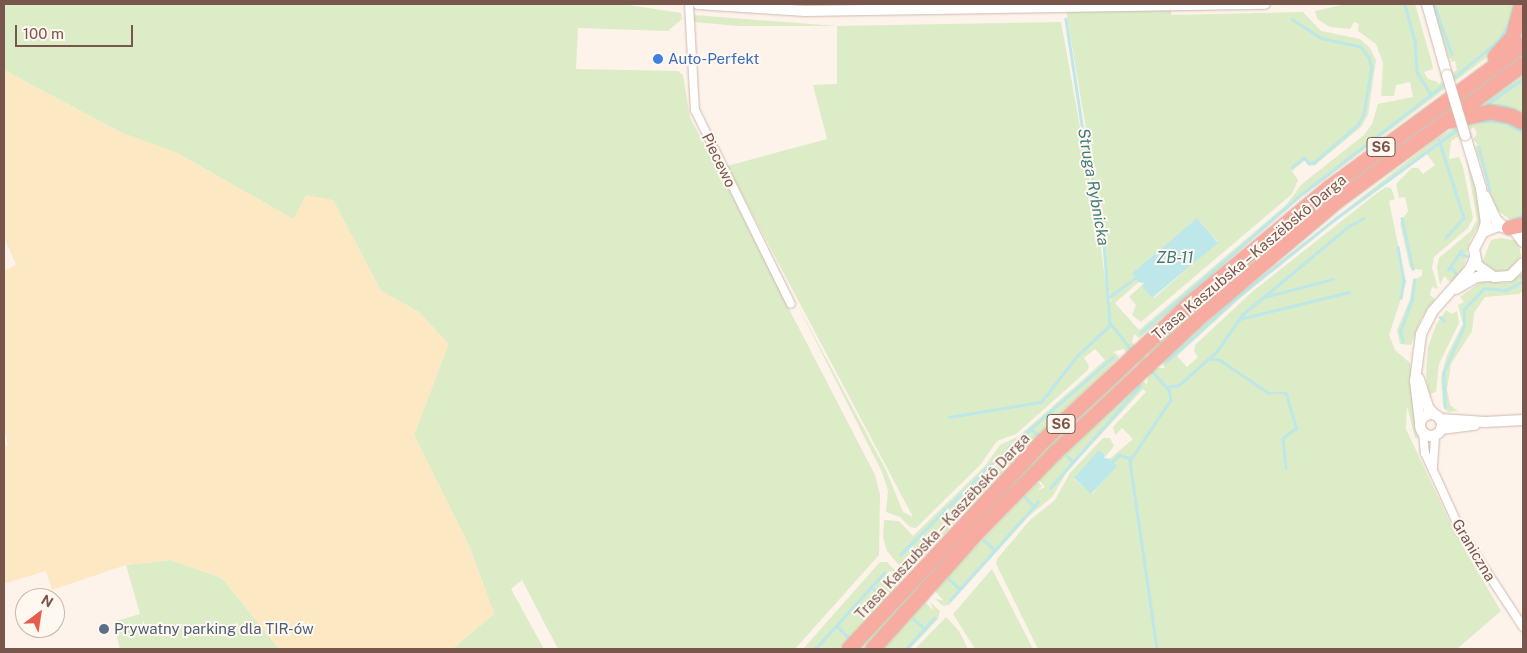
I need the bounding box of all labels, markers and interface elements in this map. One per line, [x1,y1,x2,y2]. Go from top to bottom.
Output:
scale bar [18,15,135,47]
text: 100 m [23,25,64,42]
place label: Auto-Perfekt [668,50,759,68]
marker: Auto-Perfekt [652,53,664,65]
water label: Struga Rybnicka [1073,127,1113,247]
street label: Piecewo [698,130,740,190]
road number: S6 [1366,136,1396,158]
street label: Trasa Kaszubska – Kaszëbskô Darga [1147,169,1351,345]
water label: ZB-11 [1156,248,1194,268]
road number: S6 [1046,412,1076,436]
street label: Trasa Kaszubska – Kaszëbskô Darga [849,428,1035,624]
street label: Graniczna [1448,516,1500,584]
north arrow [15,588,65,638]
text: N [38,591,56,611]
place label: Prywatny parking dla TIR-ów [114,620,314,638]
marker: Prywatny parking dla TIR-ów [98,623,110,635]

